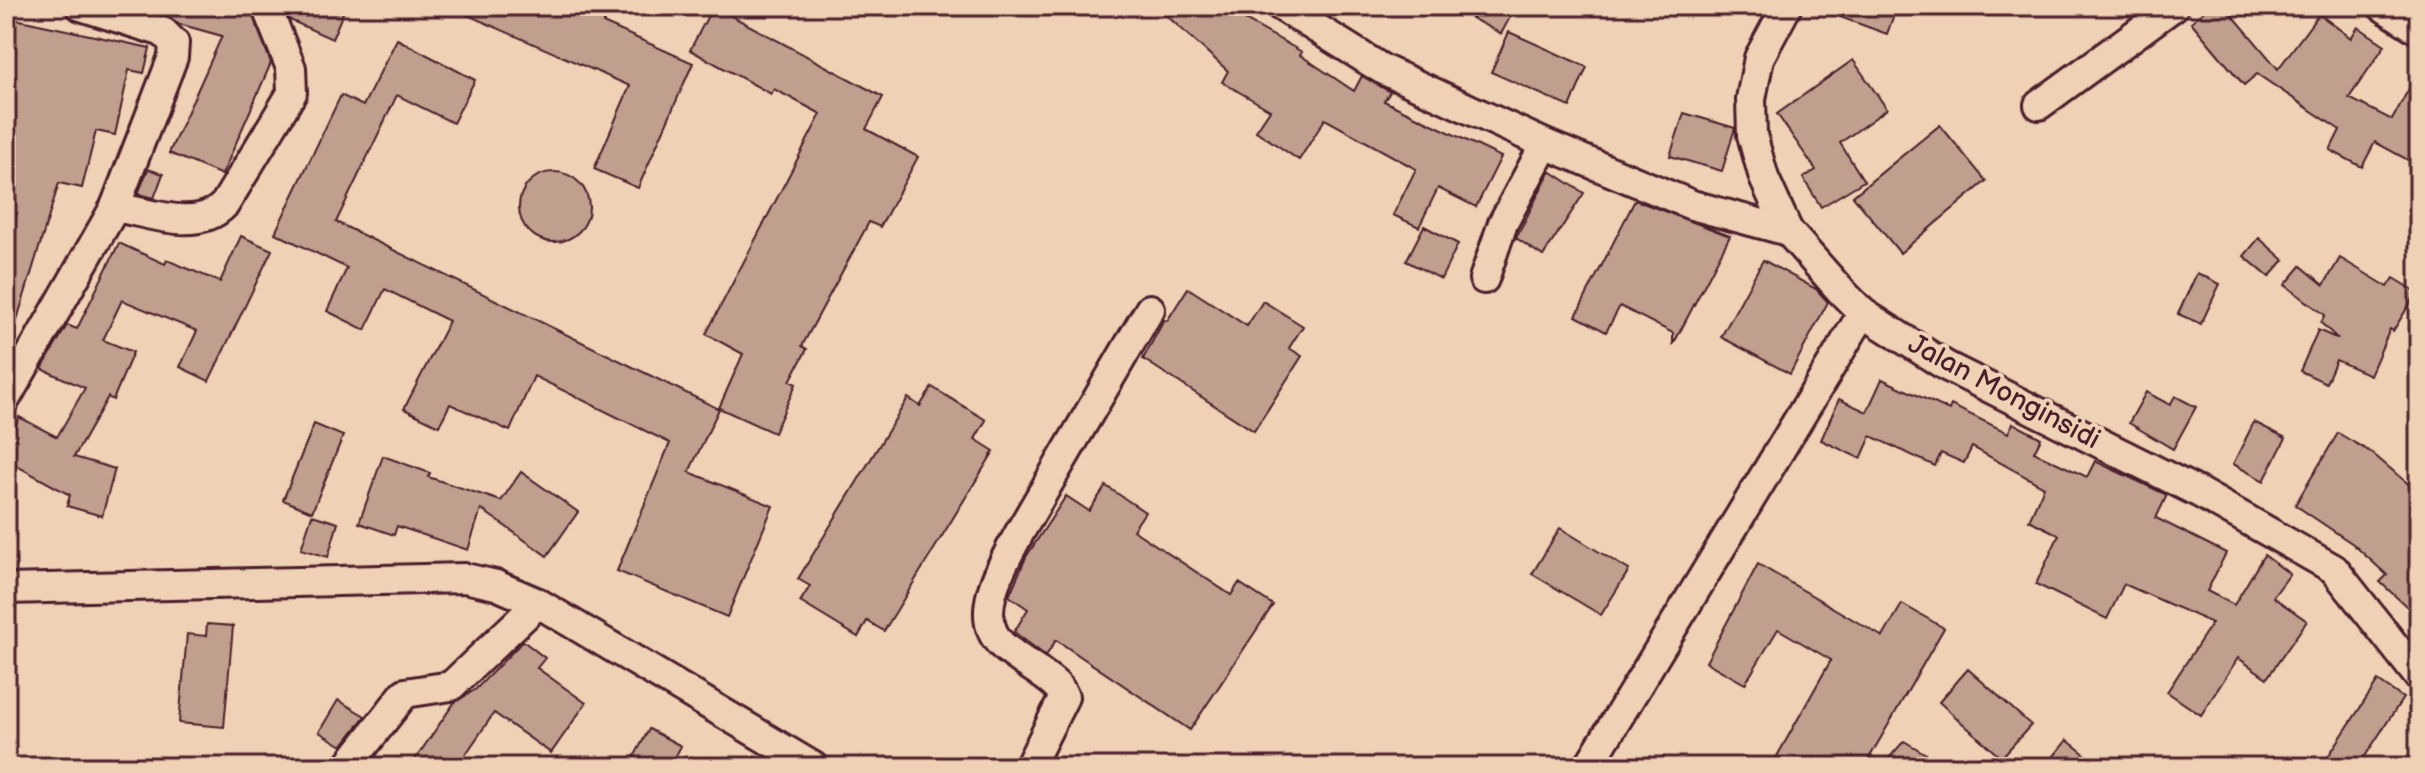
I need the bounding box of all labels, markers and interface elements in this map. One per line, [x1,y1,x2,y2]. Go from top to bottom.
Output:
street label: Jalan Monginsidi [1902,328,2106,456]

